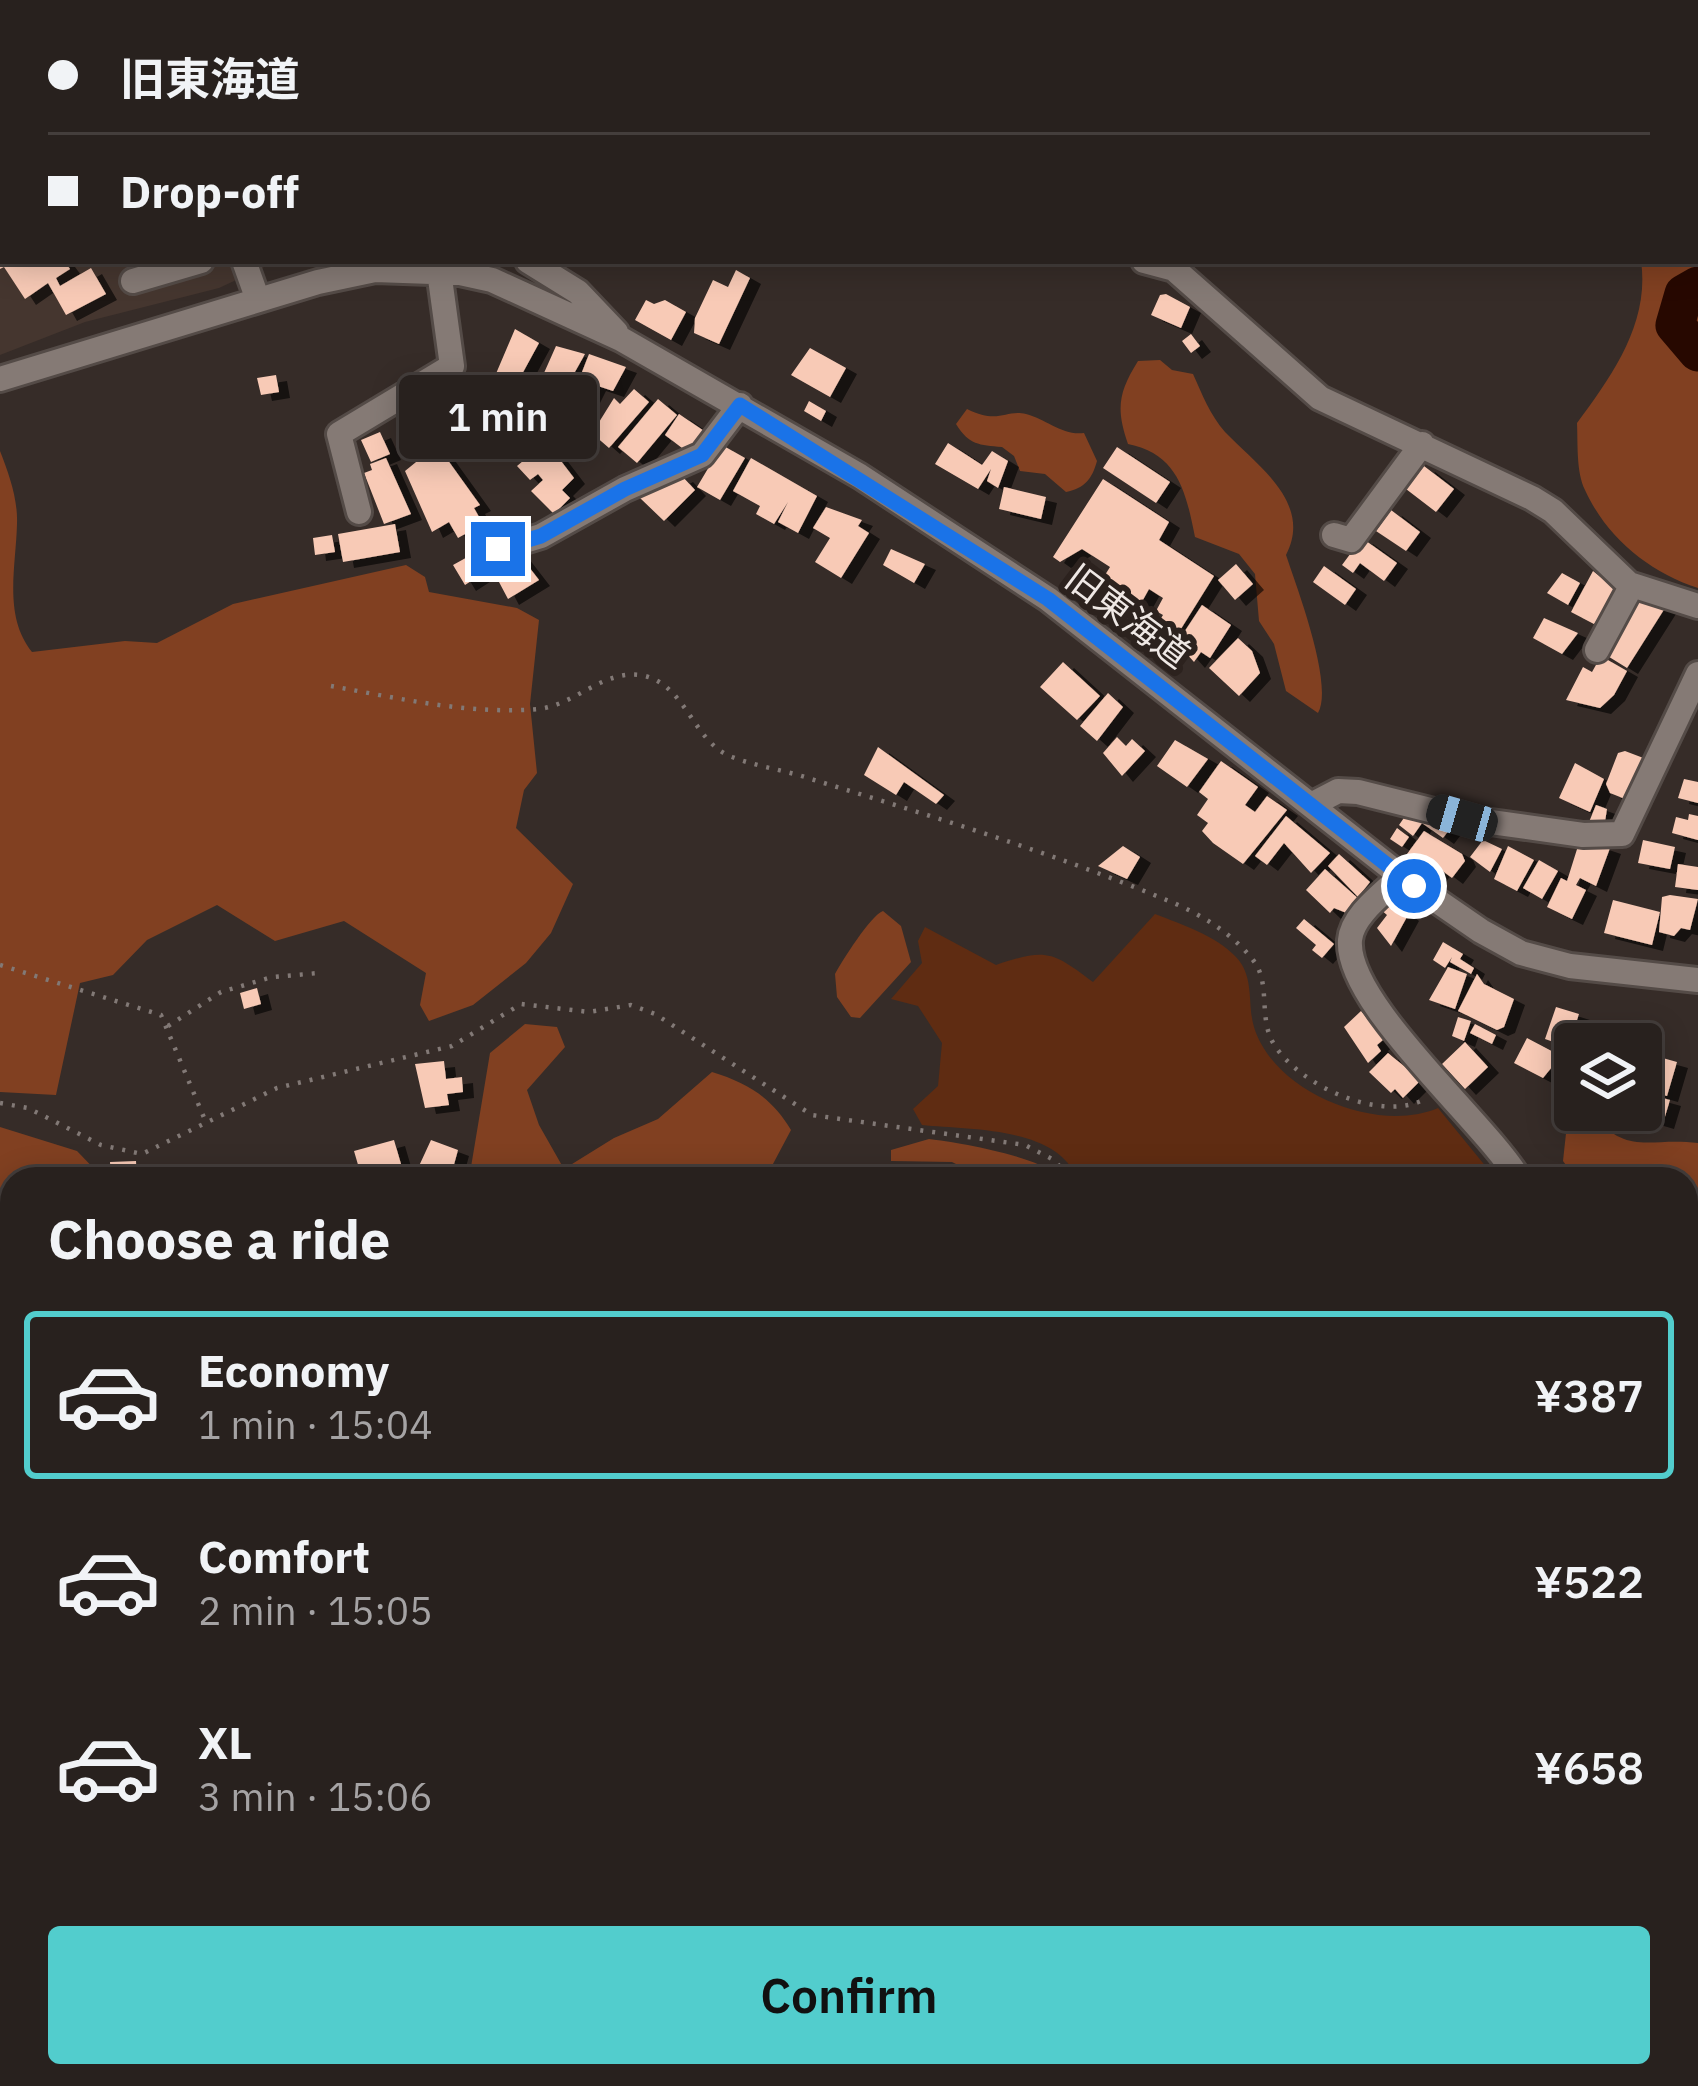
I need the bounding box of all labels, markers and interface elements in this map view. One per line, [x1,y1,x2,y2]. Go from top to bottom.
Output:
text: 旧東海道 [120,49,300,107]
text: Drop-off [120,162,299,220]
callout: 1 min [399,375,597,459]
text: 1 min [448,391,548,442]
route end [471,522,525,576]
street label: 旧東海道 [1057,553,1200,678]
car [1422,791,1502,845]
route start [1387,859,1441,913]
map controls [1554,1023,1662,1131]
button: layers [1554,1023,1662,1131]
text: Choose a ride [48,1204,390,1274]
icon: car [54,1341,162,1449]
text: Economy [198,1341,389,1399]
text: ¥387 [1534,1366,1644,1424]
text: 1 min · 15:04 [198,1399,433,1450]
icon: car [54,1527,162,1635]
text: Comfort [198,1527,370,1585]
text: ¥522 [1534,1552,1644,1610]
text: 2 min · 15:05 [198,1585,433,1636]
icon: car [54,1713,162,1821]
text: XL [198,1713,252,1771]
text: ¥658 [1534,1738,1644,1796]
text: 3 min · 15:06 [198,1771,433,1822]
button: Confirm [48,1926,1650,2064]

